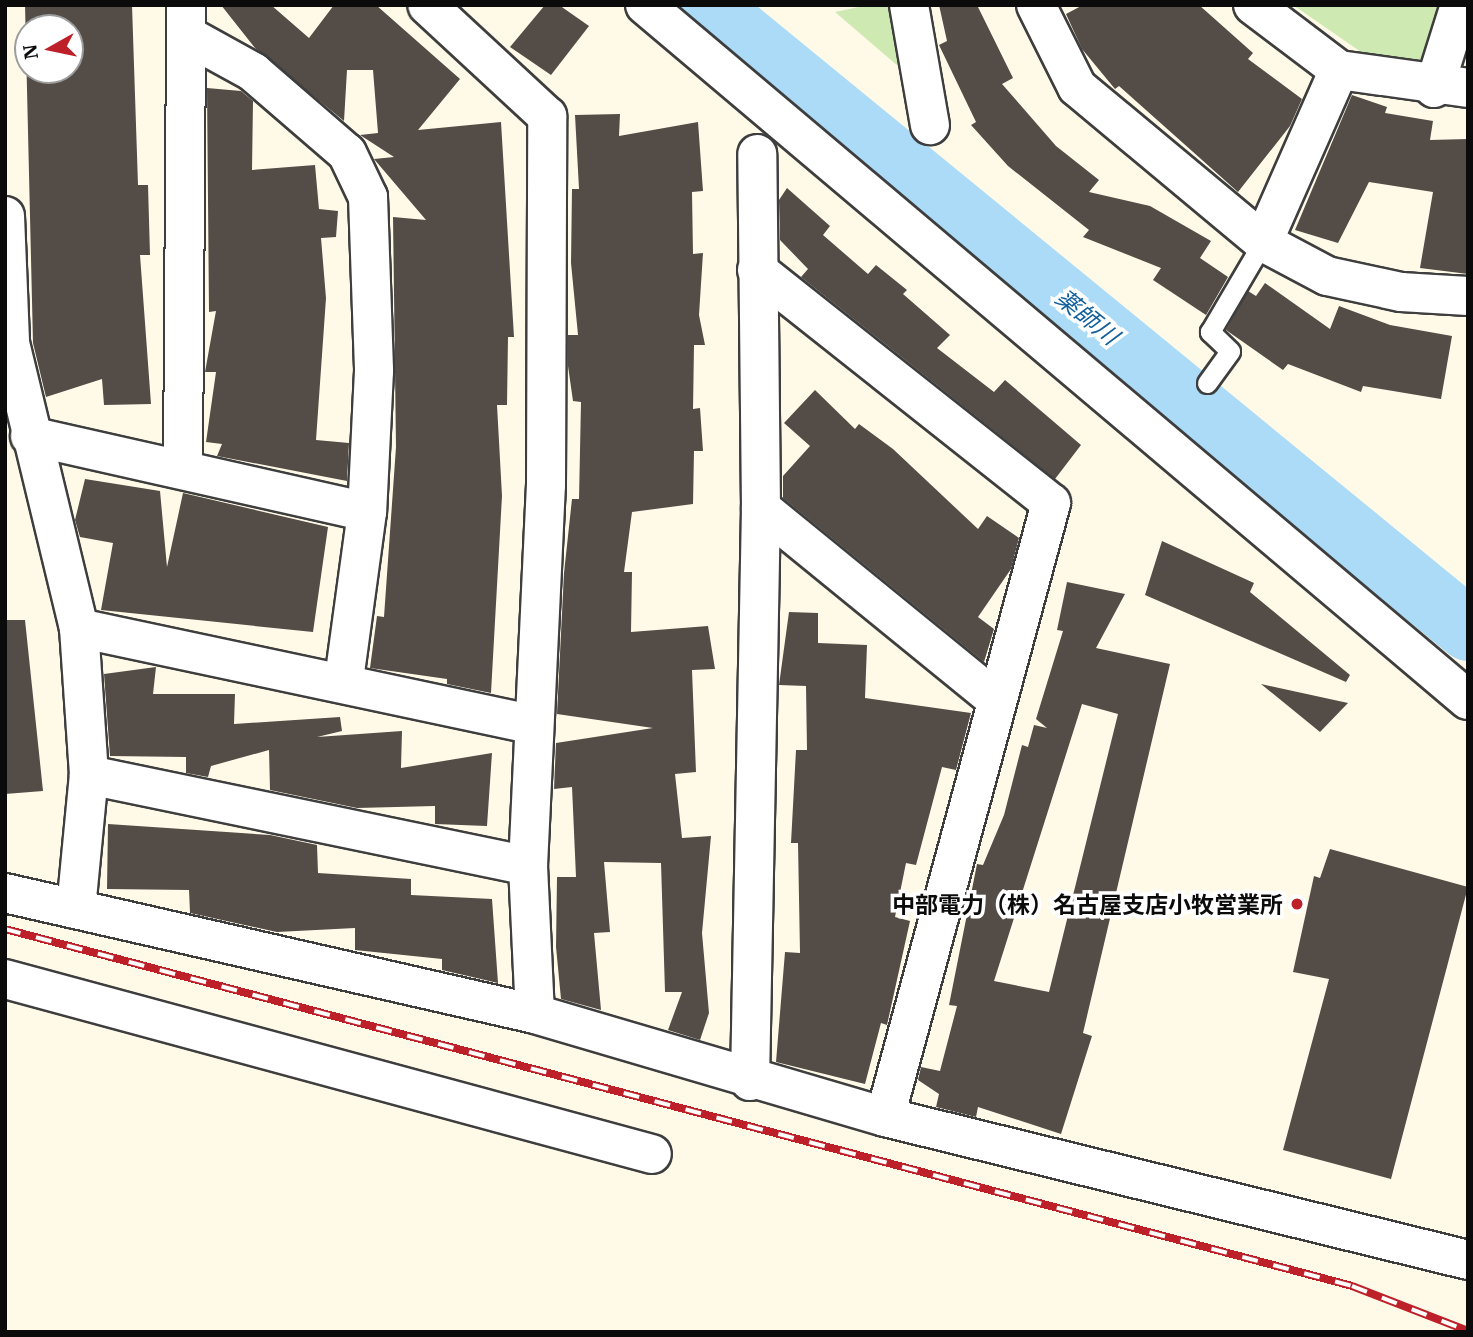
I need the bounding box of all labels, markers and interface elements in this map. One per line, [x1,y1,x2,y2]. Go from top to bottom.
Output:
north arrow [14,14,84,84]
text: N [17,43,43,61]
water label: 薬師川 [1050,283,1124,351]
place label: 中部電力（株）名古屋支店小牧営業所 [892,890,1283,918]
marker: 中部電力（株）名古屋支店小牧営業所 [1289,896,1305,912]

